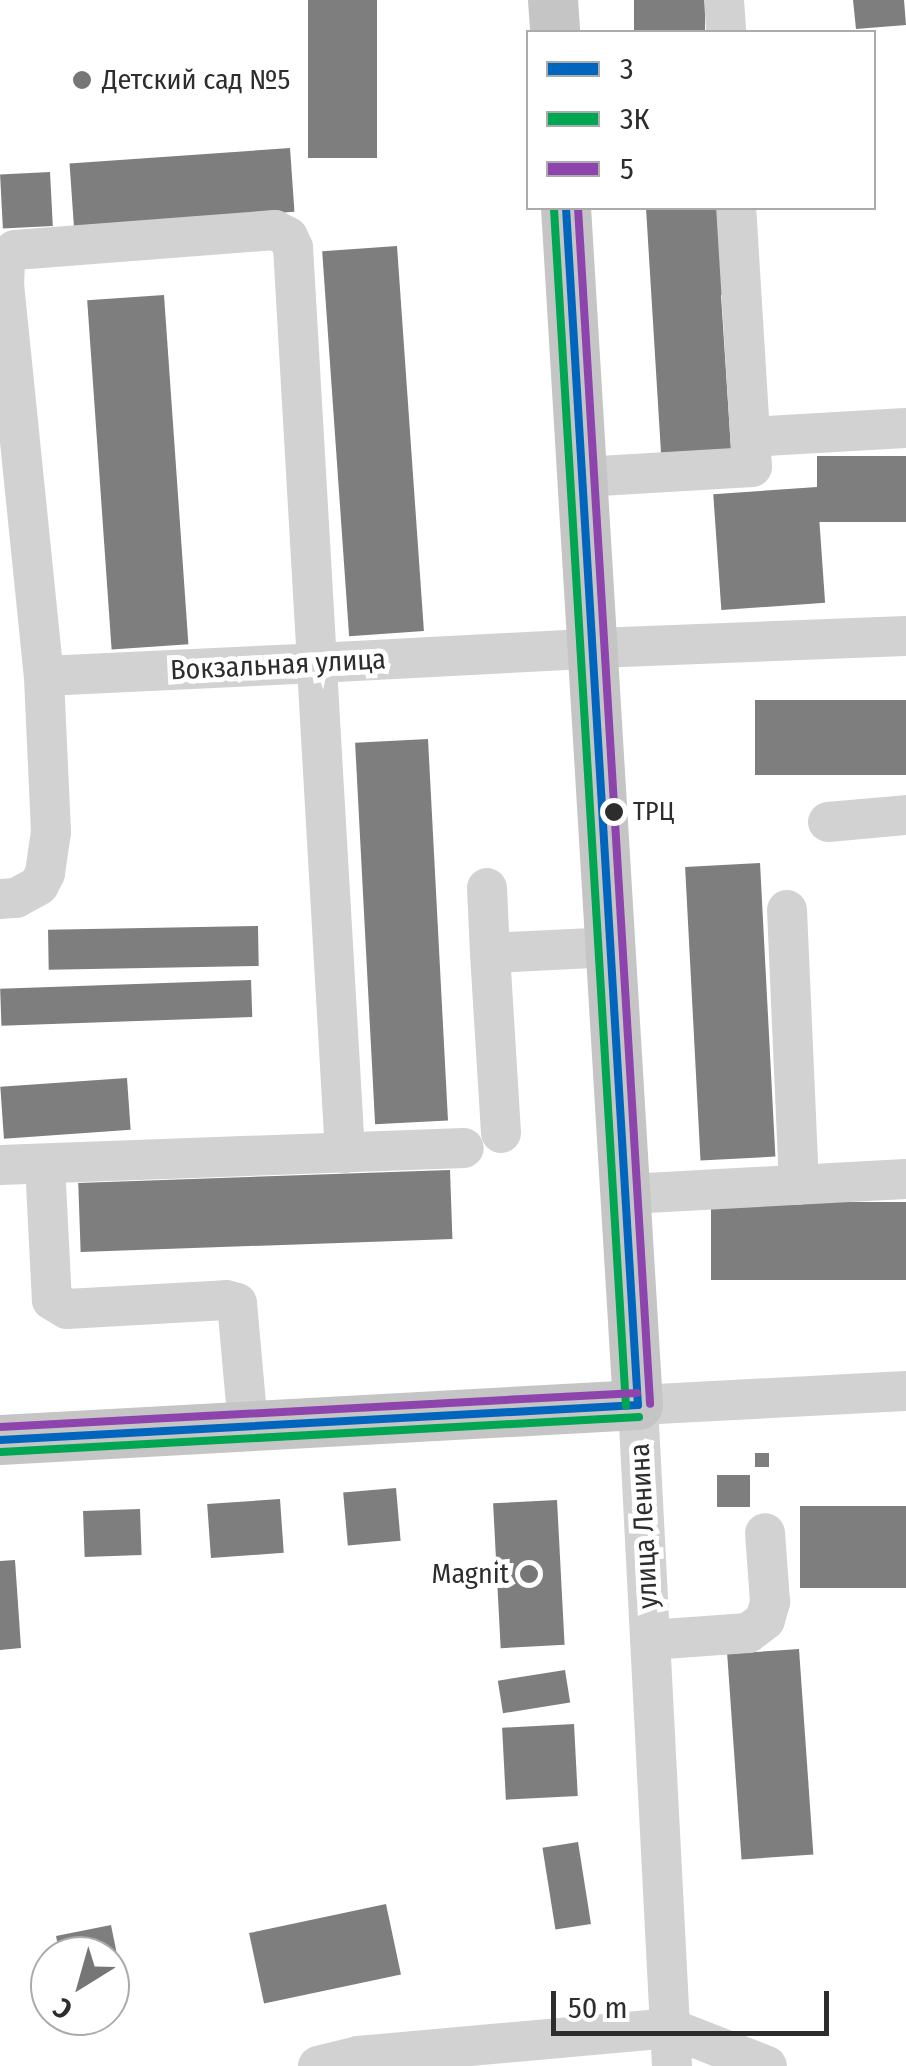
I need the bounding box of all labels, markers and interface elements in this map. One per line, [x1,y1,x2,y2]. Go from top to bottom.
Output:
legend [526,30,876,210]
text: 3 [620,51,634,87]
place label: Детский сад №5 [102,63,290,97]
marker: Детский сад №5 [71,69,93,91]
text: 3К [620,101,650,137]
text: 5 [620,151,634,187]
street label: Вокзальная улица [169,643,387,687]
place label: ТРЦ [633,796,674,828]
marker: ТРЦ [604,802,624,822]
street label: улица Ленина [623,1442,665,1610]
place label: Magnit [432,1557,509,1591]
marker: Magnit [518,1563,540,1585]
north arrow [30,1936,130,2036]
scale bar [556,1971,834,2033]
text: 50 m [568,1990,628,2026]
text: С [47,1991,79,2026]

